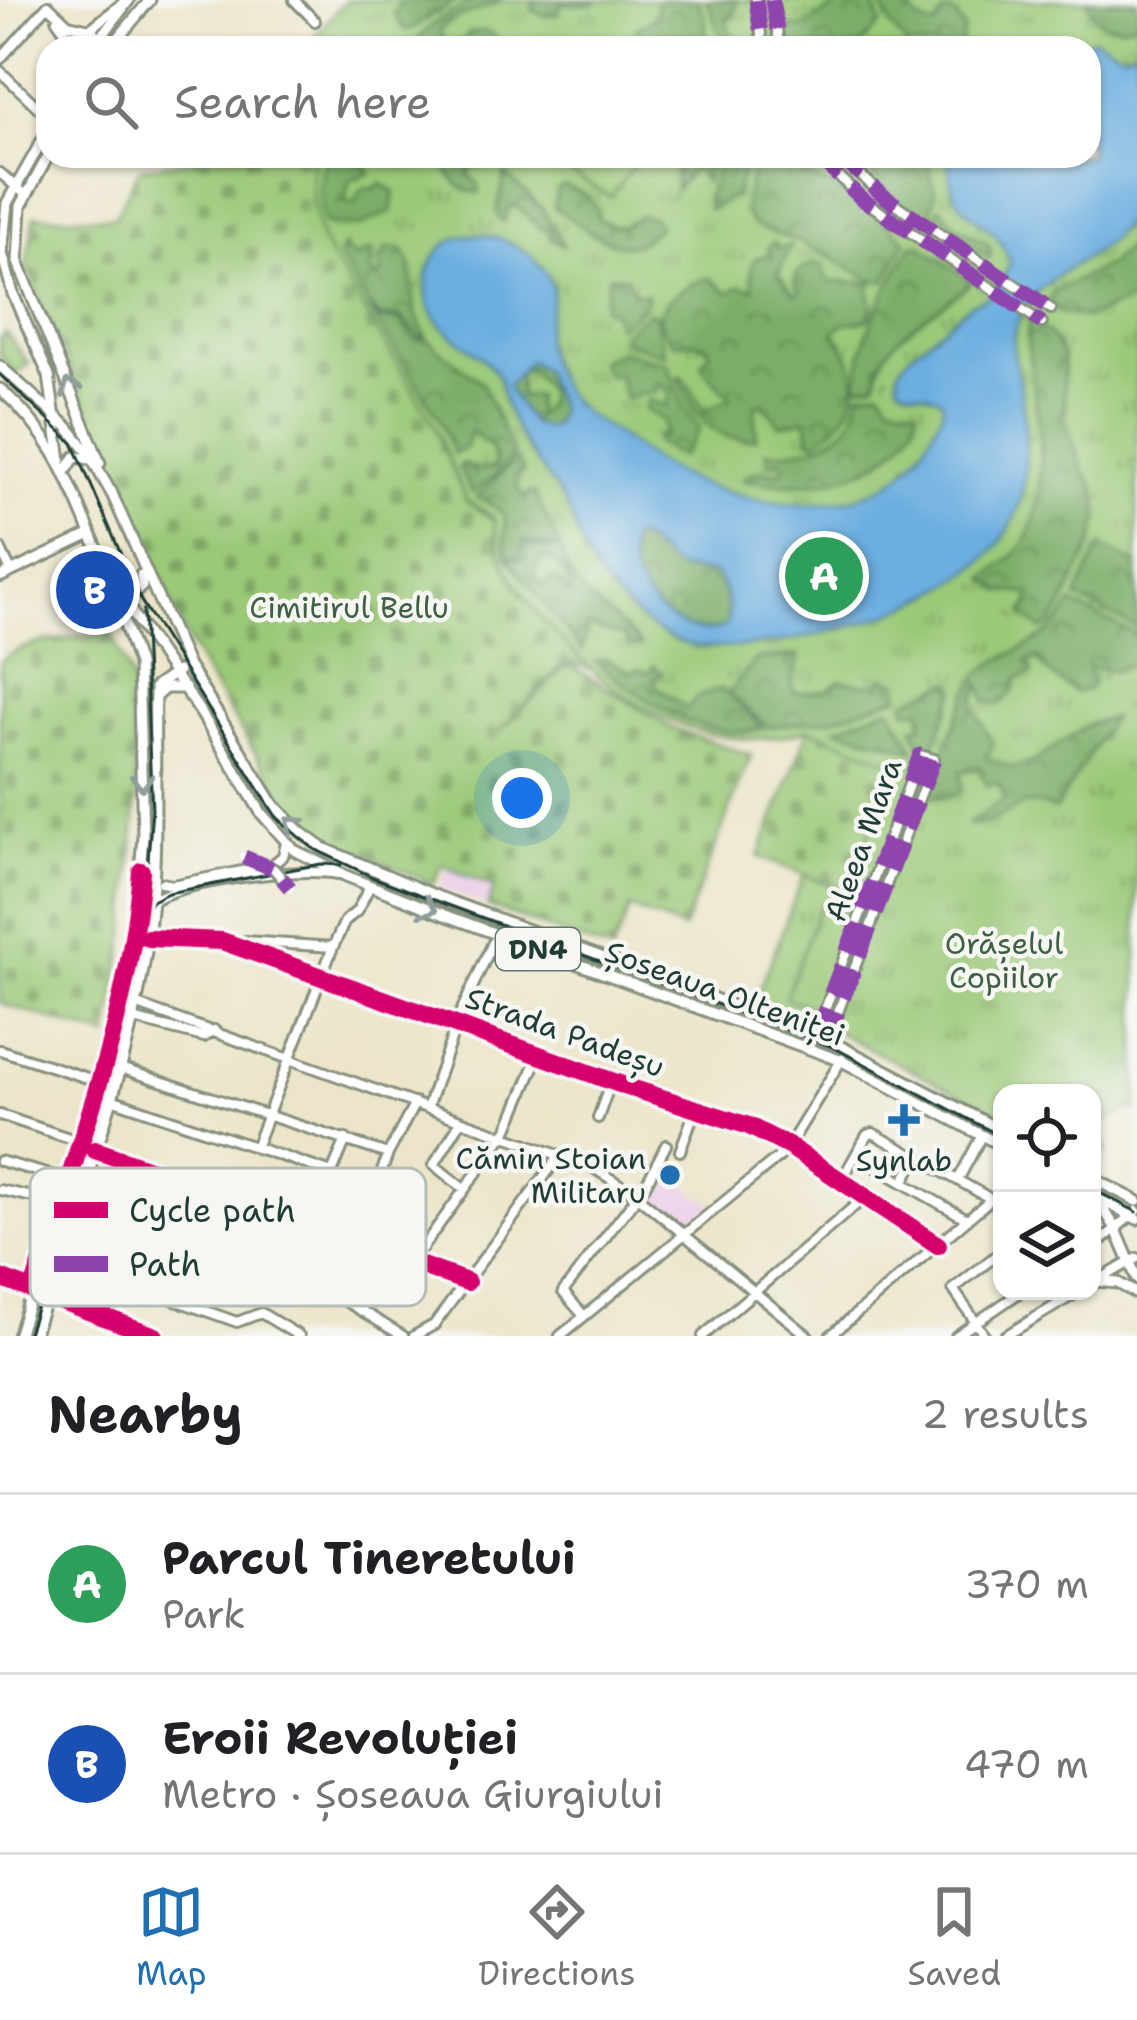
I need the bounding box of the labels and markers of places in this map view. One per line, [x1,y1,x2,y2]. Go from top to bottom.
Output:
pin: A [785,531,863,621]
pin: B [56,545,134,635]
marker: Synlab [888,1104,920,1136]
place label: Cămin Stoian Militaru [455,1138,646,1213]
place label: Synlab [856,1140,952,1181]
marker: Cămin Stoian Militaru [657,1162,683,1188]

